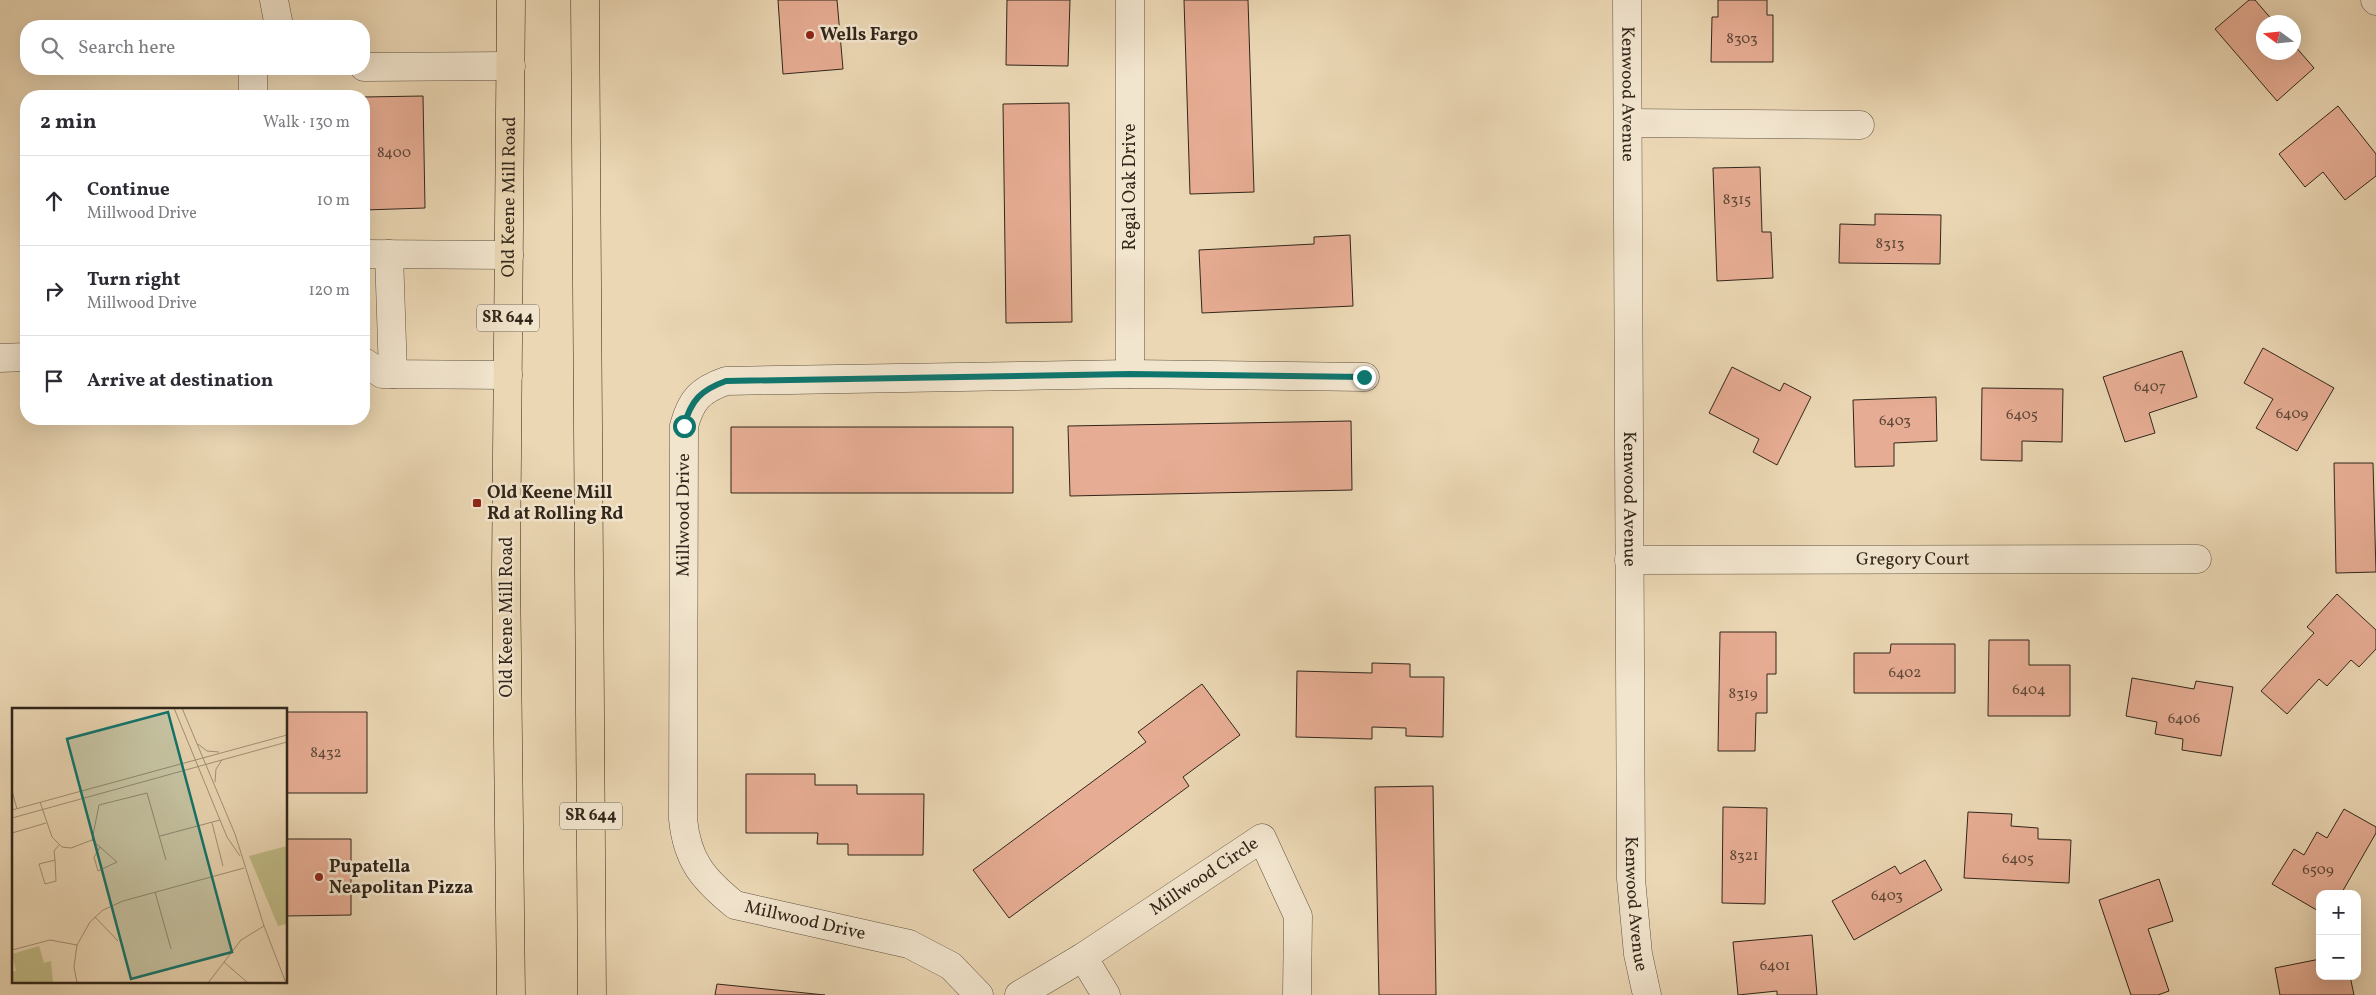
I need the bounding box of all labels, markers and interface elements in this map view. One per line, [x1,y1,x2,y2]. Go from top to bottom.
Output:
north arrow [2256,15,2301,60]
search box [20,20,370,75]
place label: Wells Fargo [820,23,918,48]
street label: Kenwood Avenue [1615,26,1640,162]
marker: Wells Fargo [804,29,816,41]
house number: 8303 [1726,29,1758,50]
icon: search [38,34,66,62]
text: Search here [78,35,175,61]
text: 2 min [40,108,97,137]
text: Walk · 130 m [263,112,350,134]
street label: Old Keene Mill Road [496,116,522,278]
street label: Regal Oak Drive [1118,123,1143,251]
house number: 8400 [377,143,411,164]
text: Continue [87,177,170,203]
icon: ahead [40,187,68,215]
text: 10 m [317,190,350,212]
house number: 8315 [1723,190,1751,211]
text: Millwood Drive [87,203,197,225]
house number: 8313 [1876,234,1904,255]
text: Turn right [87,267,180,293]
icon: right [40,277,68,305]
text: 120 m [308,280,350,302]
text: Millwood Drive [87,293,197,315]
road number: SR 644 [477,304,539,332]
route end [1353,366,1376,389]
icon: arrive [40,367,68,395]
text: Arrive at destination [87,368,273,394]
house number: 6407 [2134,377,2166,398]
house number: 6409 [2276,404,2309,425]
house number: 6405 [2006,405,2038,426]
house number: 6403 [1879,411,1911,432]
route start [673,415,696,438]
street label: Kenwood Avenue [1616,431,1642,567]
street label: Millwood Drive [671,453,696,577]
place label: Old Keene Mill Rd at Rolling Rd [487,481,624,527]
marker: Old Keene Mill Rd at Rolling Rd [471,497,483,509]
street label: Old Keene Mill Road [495,537,520,697]
street label: Gregory Court [1856,547,1970,572]
house number: 6402 [1889,663,1921,684]
house number: 6404 [2012,680,2046,701]
house number: 8319 [1729,684,1758,705]
inset map [12,708,288,982]
house number: 6406 [2168,709,2200,730]
house number: 8432 [310,743,342,764]
road number: SR 644 [560,802,622,829]
street label: Millwood Circle [1145,831,1264,922]
street label: Kenwood Avenue [1618,836,1654,974]
house number: 8321 [1729,846,1759,867]
house number: 6405 [2002,849,2034,870]
place label: Pupatella Neapolitan Pizza [329,855,473,901]
house number: 6509 [2302,860,2334,881]
marker: Pupatella Neapolitan Pizza [313,871,325,883]
house number: 6403 [1871,886,1903,907]
map controls [2316,890,2361,980]
button: + [2316,890,2361,935]
street label: Millwood Drive [742,895,868,947]
button: − [2316,935,2361,980]
house number: 6401 [1760,956,1790,977]

